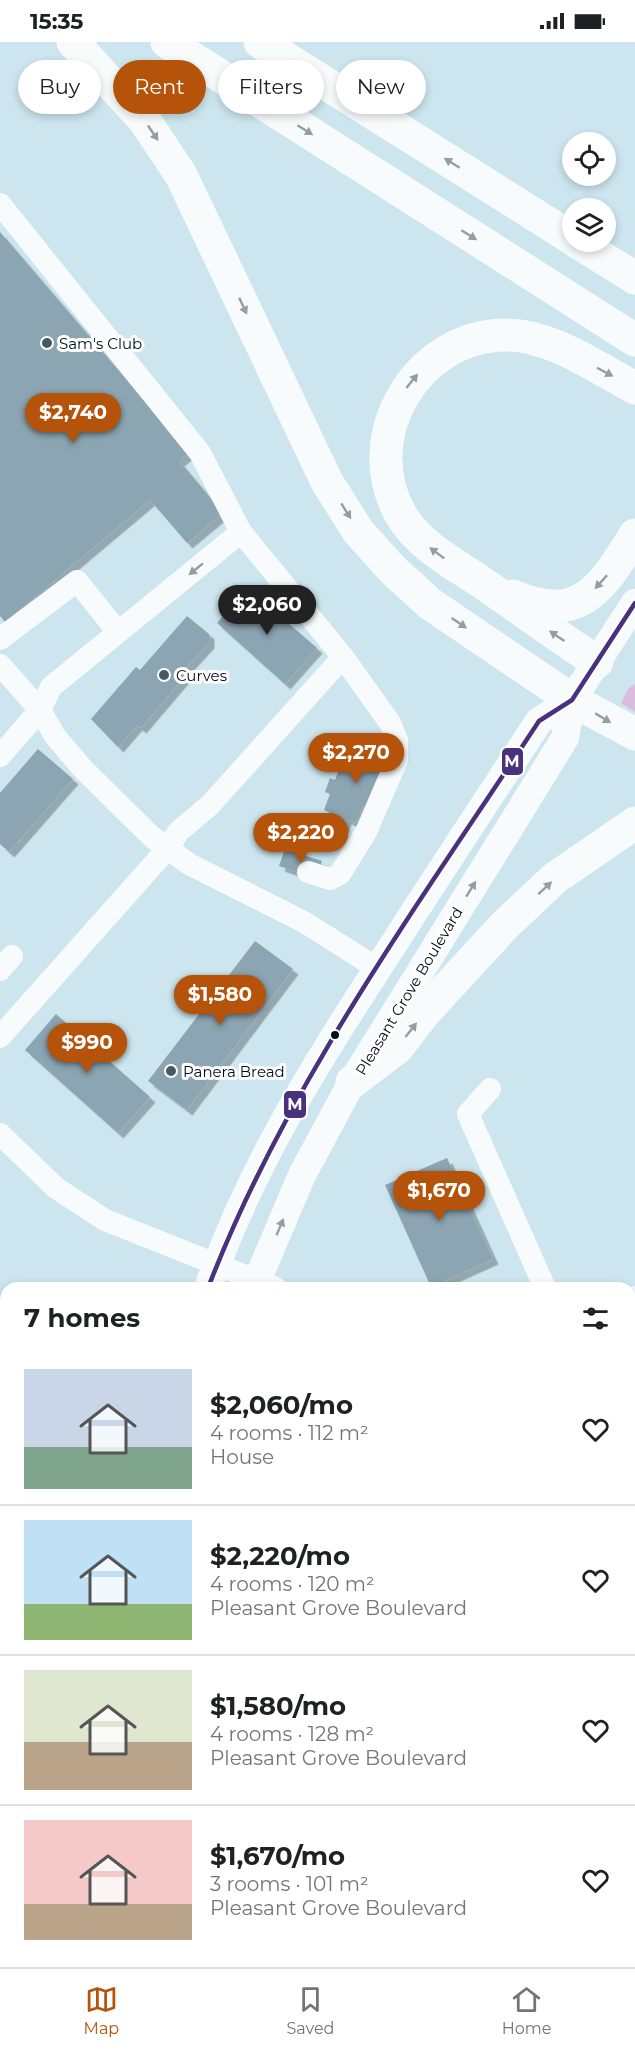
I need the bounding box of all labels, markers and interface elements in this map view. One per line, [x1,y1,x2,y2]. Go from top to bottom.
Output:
text: 15:35 [30,8,83,35]
chip: Buy [18,60,101,114]
chip: Rent [113,60,206,114]
chip: Filters [218,60,324,114]
chip: New [336,60,426,114]
one-way arrow [297,124,313,135]
one-way arrow [147,125,158,141]
map controls [562,132,616,252]
button: locate [562,132,616,186]
one-way arrow [444,158,460,169]
button: layers [562,198,616,252]
one-way arrow [461,229,477,240]
one-way arrow [238,297,247,314]
place label: Sam's Club [59,334,142,353]
marker: Sam's Club [40,336,54,350]
one-way arrow [597,368,614,377]
one-way arrow [406,373,419,389]
pin: $2,740 [24,393,122,444]
text: $2,740 [39,400,107,424]
one-way arrow [340,503,351,519]
one-way arrow [429,547,444,559]
one-way arrow [188,563,204,576]
one-way arrow [594,575,608,590]
pin: $2,060 [218,585,316,636]
text: $2,060 [232,592,302,616]
one-way arrow [450,617,466,629]
one-way arrow [549,631,565,642]
place label: Curves [176,666,227,685]
marker: Curves [157,668,171,682]
one-way arrow [595,713,612,723]
pin: $2,270 [307,733,405,784]
text: $2,270 [322,740,390,764]
line badge: M [501,747,524,776]
text: M [504,752,520,771]
pin: $2,220 [252,813,350,864]
text: $2,220 [267,820,335,844]
one-way arrow [465,881,476,897]
one-way arrow [537,881,551,895]
street label: Pleasant Grove Boulevard [351,903,467,1079]
pin: $1,580 [171,975,269,1026]
text: $1,580 [188,982,252,1006]
one-way arrow [405,1022,417,1037]
pin: $990 [51,1023,123,1074]
unlabelled marker [329,1029,341,1041]
text: $990 [61,1030,113,1054]
place label: Panera Bread [183,1062,285,1081]
marker: Panera Bread [164,1064,178,1078]
line badge: M [283,1090,307,1119]
text: M [287,1095,303,1114]
pin: $1,670 [390,1171,488,1222]
text: $1,670 [407,1178,471,1202]
one-way arrow [275,1218,285,1236]
text: 7 homes [24,1302,140,1334]
icon: filters [579,1302,612,1335]
text: $2,060/mo [210,1389,353,1421]
icon: home [72,1393,144,1465]
icon: heart [579,1413,612,1446]
text: 4 rooms · 112 m² [210,1421,369,1445]
text: House [210,1445,274,1469]
text: $2,220/mo [210,1540,350,1572]
icon: home [72,1544,144,1616]
icon: heart [579,1564,612,1597]
text: 4 rooms · 120 m² [210,1572,375,1596]
text: Pleasant Grove Boulevard [210,1596,467,1620]
text: $1,580/mo [210,1690,346,1722]
icon: home [72,1694,144,1766]
icon: heart [579,1714,612,1747]
text: 4 rooms · 128 m² [210,1722,374,1746]
text: Pleasant Grove Boulevard [210,1746,467,1770]
text: $1,670/mo [210,1840,345,1872]
icon: home [72,1844,144,1916]
icon: heart [579,1864,612,1897]
text: 3 rooms · 101 m² [210,1872,369,1896]
text: Pleasant Grove Boulevard [210,1896,467,1920]
tab: Map [84,1983,119,2038]
tab: Saved [286,1983,334,2038]
tab: Home [502,1983,551,2038]

